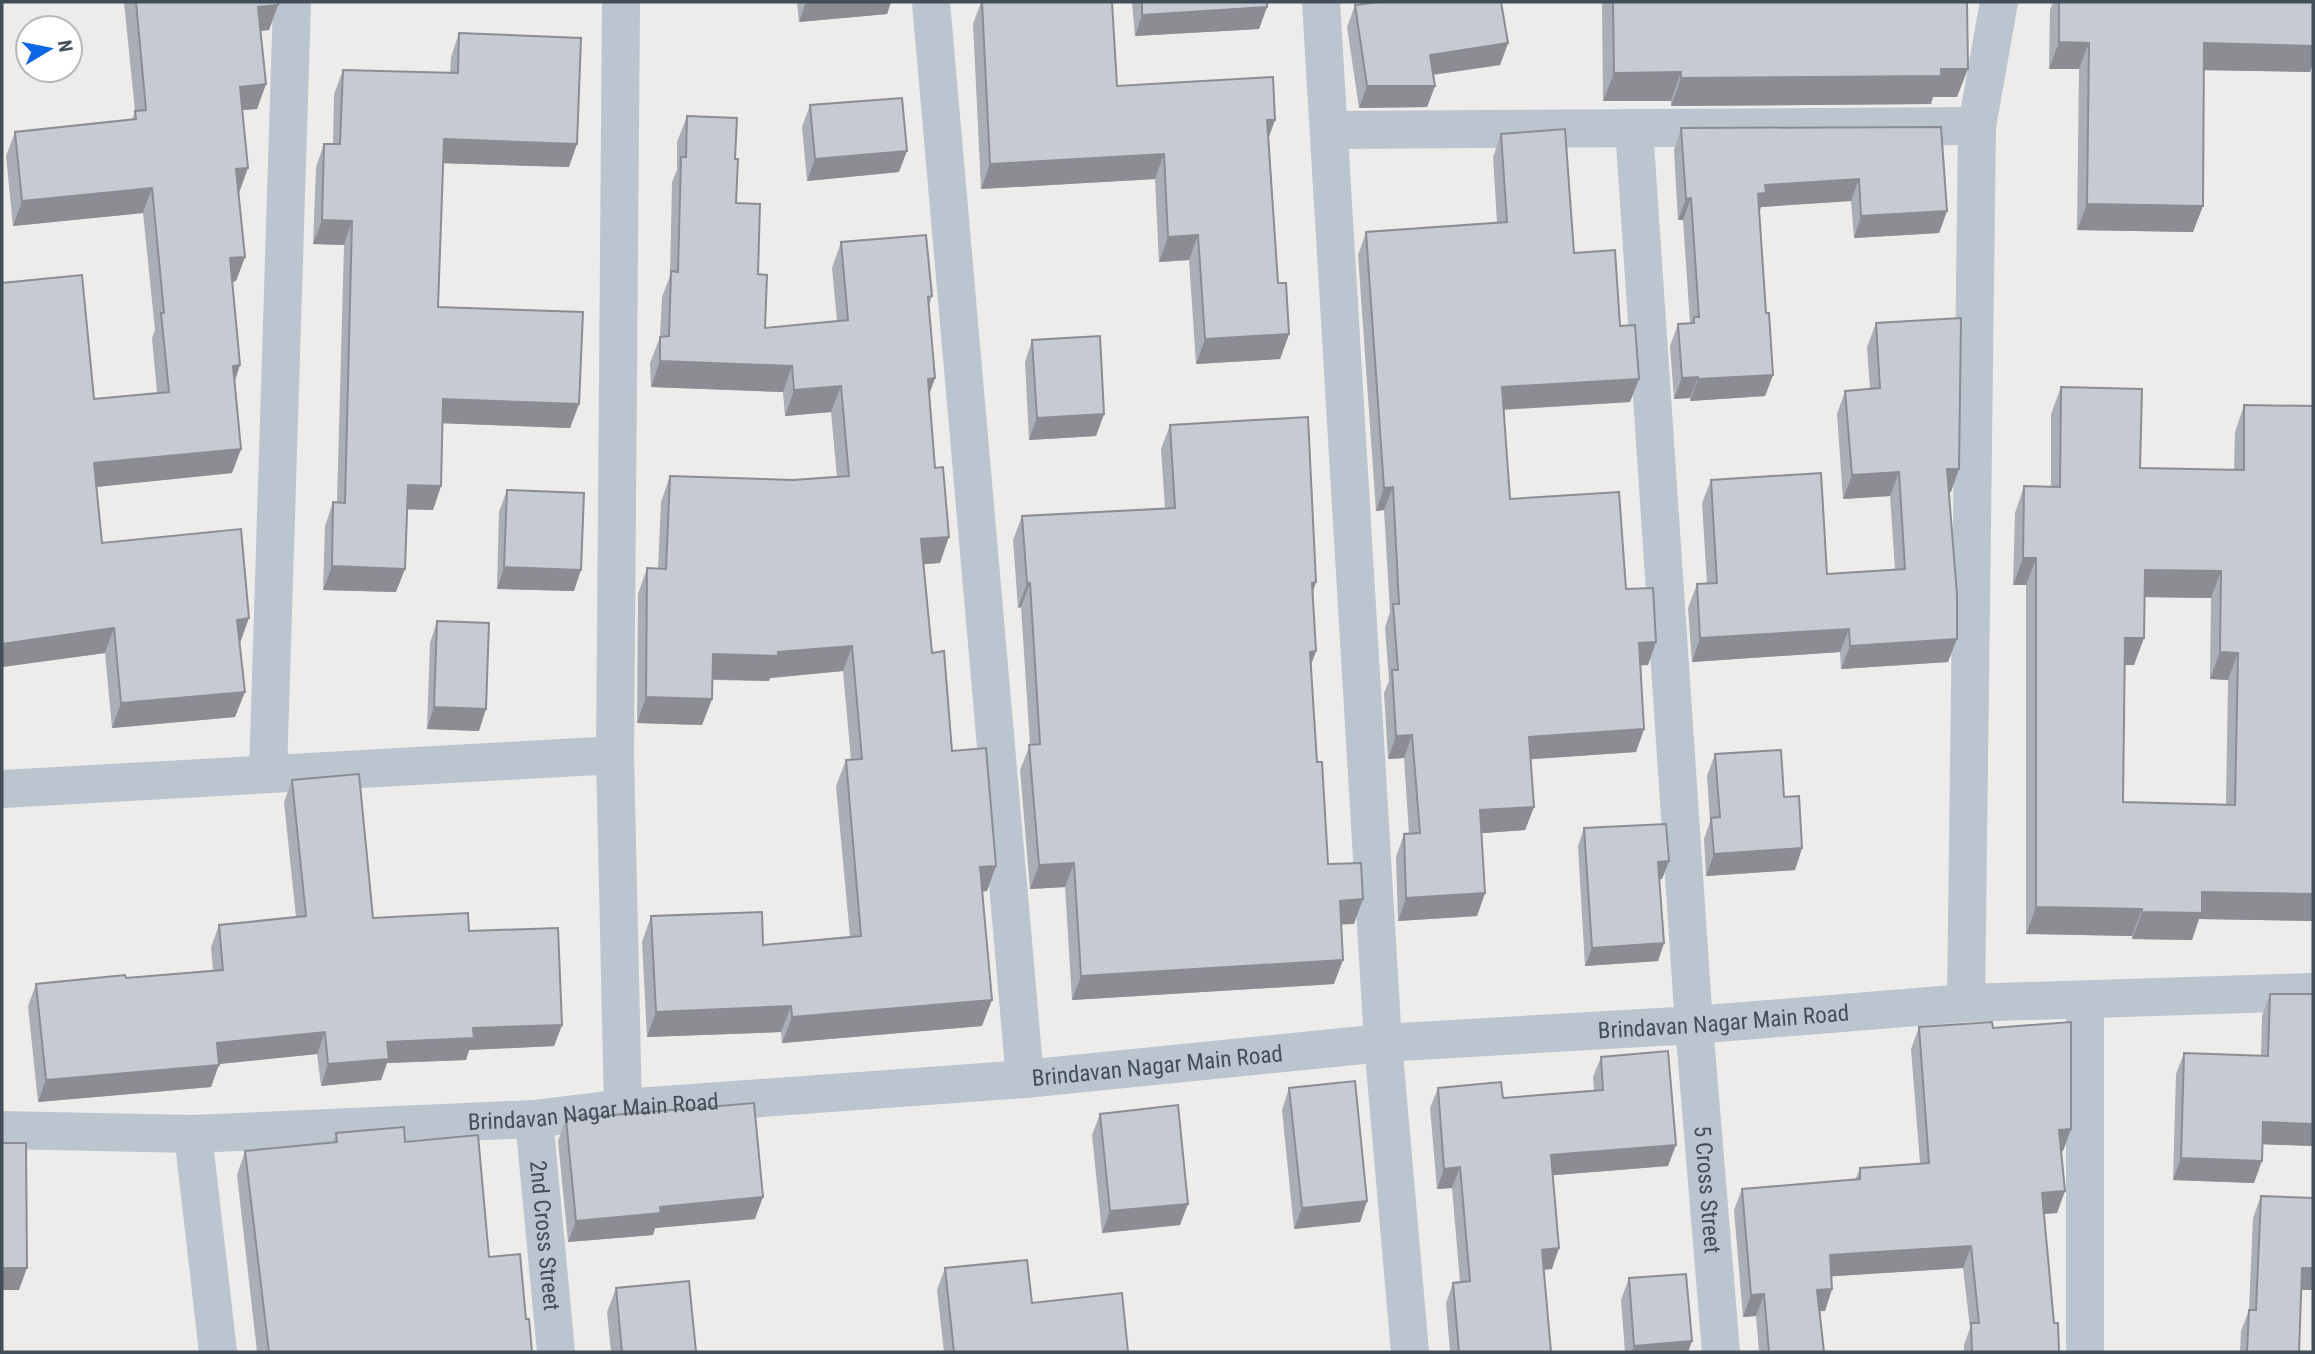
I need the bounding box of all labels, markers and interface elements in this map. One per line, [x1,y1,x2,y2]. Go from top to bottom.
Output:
north arrow [14,14,84,84]
text: N [53,38,78,54]
street label: Brindavan Nagar Main Road [1597,1000,1850,1045]
street label: Brindavan Nagar Main Road [1031,1040,1284,1092]
street label: Brindavan Nagar Main Road [467,1088,720,1136]
street label: 5 Cross Street [1688,1124,1726,1254]
street label: 2nd Cross Street [524,1159,565,1312]

